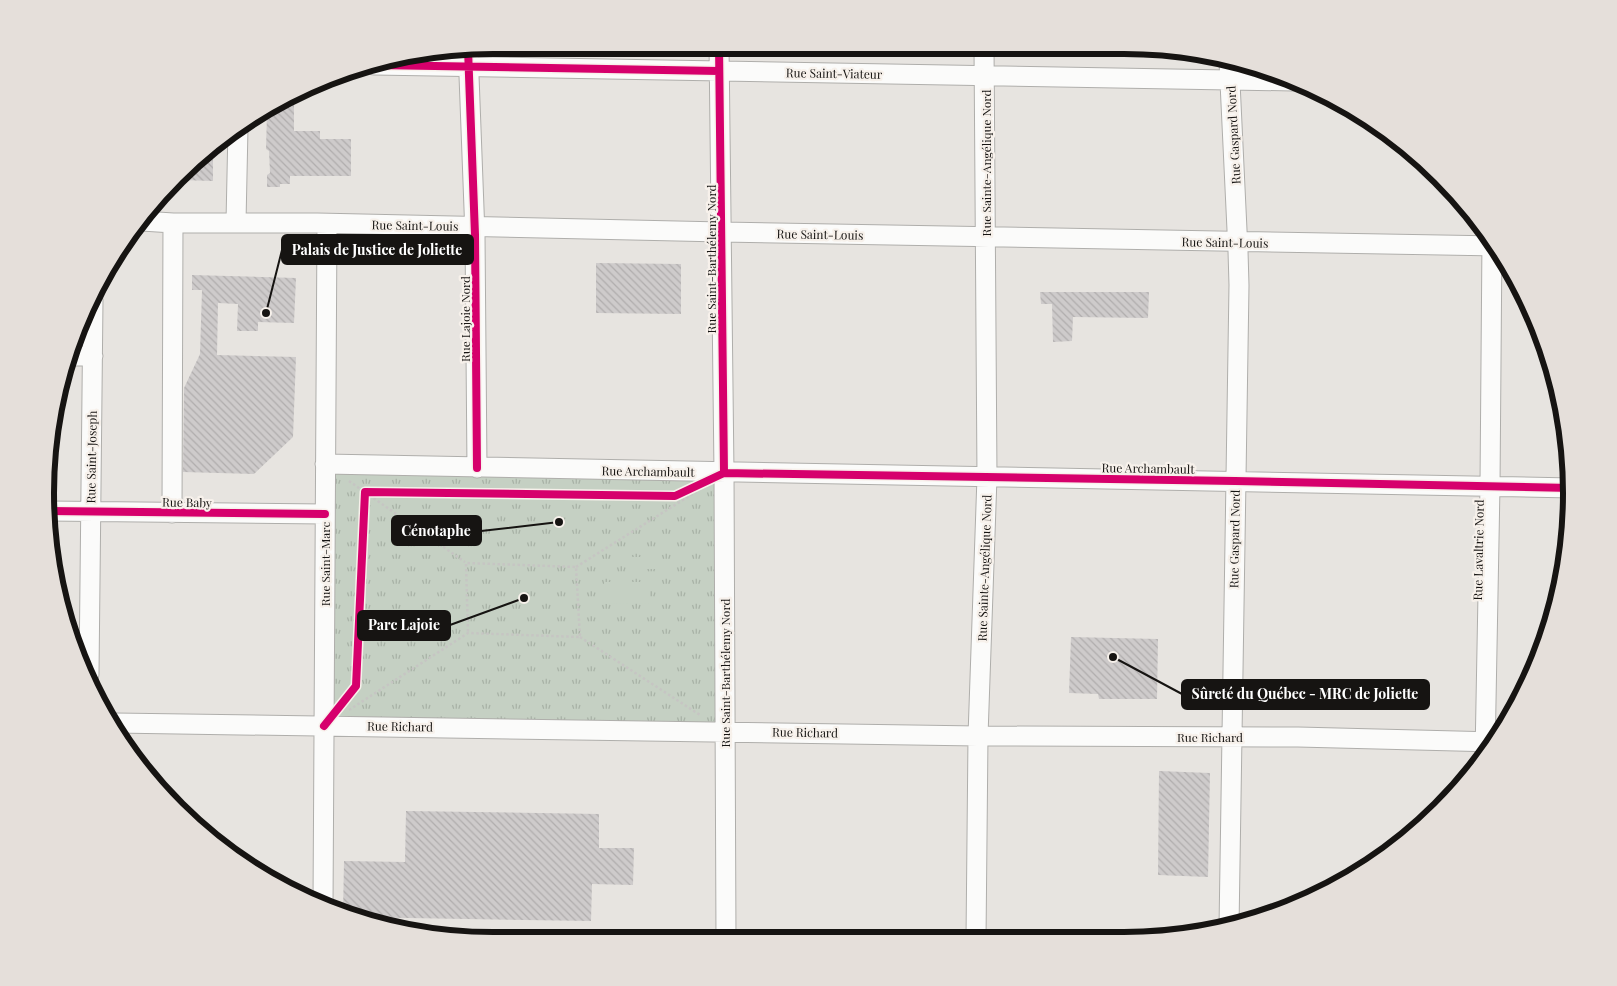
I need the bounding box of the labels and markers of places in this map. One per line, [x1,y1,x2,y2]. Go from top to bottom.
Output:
callout: Palais de Justice de Joliette [282,235,473,264]
callout: Cénotaphe [392,516,481,545]
callout: Parc Lajoie [358,611,450,640]
callout: Sûreté du Québec - MRC de Joliette [1182,680,1429,709]

